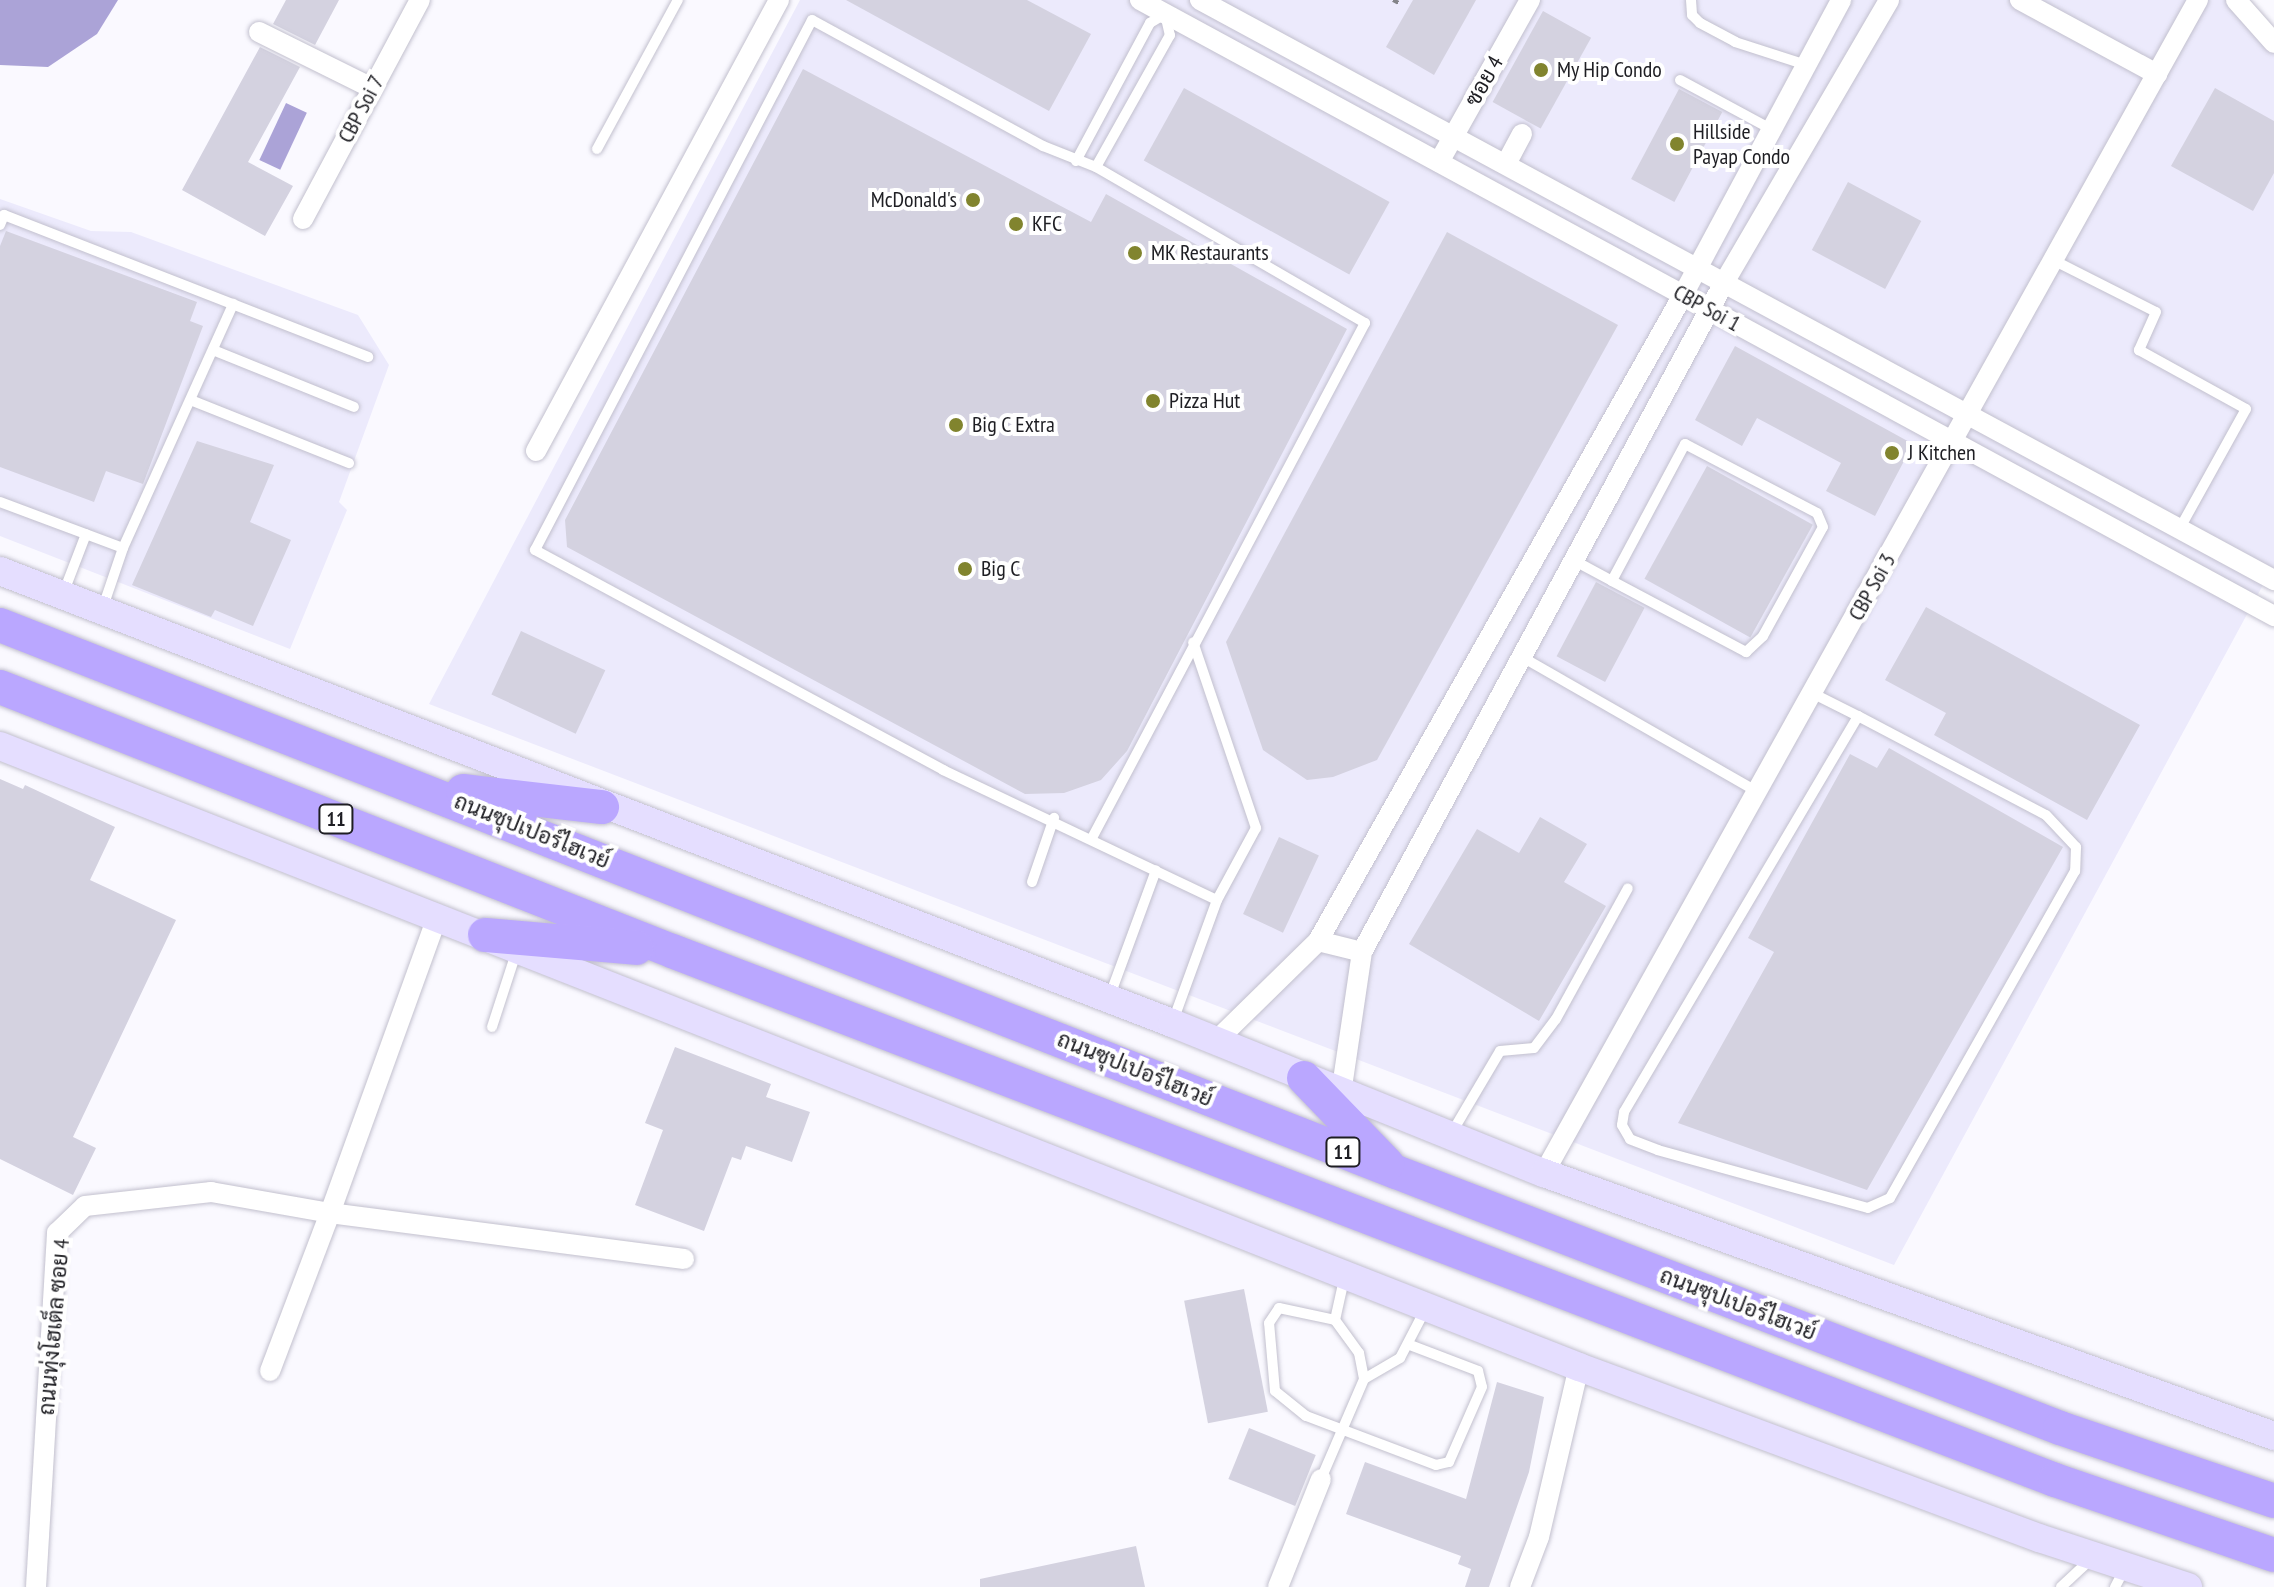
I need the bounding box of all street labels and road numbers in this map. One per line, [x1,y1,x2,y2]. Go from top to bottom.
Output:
street label: ซอย 4 [1459,51,1509,111]
street label: CBP Soi 7 [332,70,390,148]
street label: CBP Soi 1 [1669,279,1745,337]
street label: CBP Soi 3 [1843,549,1901,625]
street label: ถนนซุปเปอร์ไฮเวย์ [450,788,614,874]
road number: 11 [318,803,354,835]
street label: ถนนซุปเปอร์ไฮเวย์ [1053,1026,1217,1112]
road number: 11 [1325,1136,1361,1168]
street label: ถนนทุ่งโฮเต็ล ซอย 4 [33,1238,75,1416]
street label: ถนนซุปเปอร์ไฮเวย์ [1656,1262,1820,1346]

